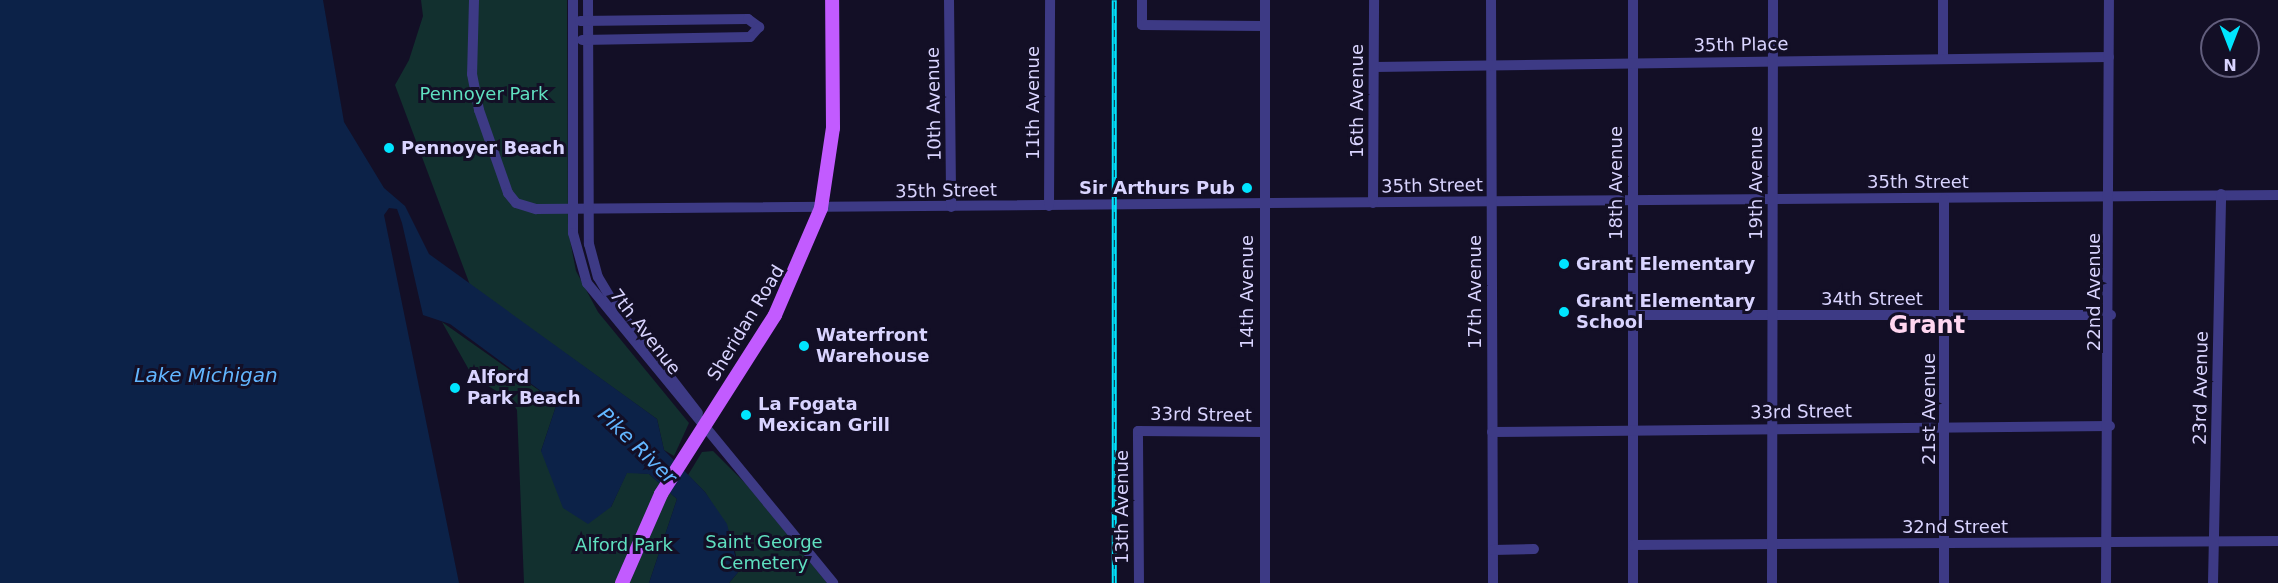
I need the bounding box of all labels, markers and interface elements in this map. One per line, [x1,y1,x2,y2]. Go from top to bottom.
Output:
north arrow [2200,18,2260,78]
street label: 35th Place [1693,33,1789,57]
street label: 16th Avenue [1346,44,1368,158]
street label: 11th Avenue [1022,46,1044,160]
street label: 10th Avenue [922,47,946,161]
text: N [2223,55,2237,74]
park label: Pennoyer Park [420,83,548,105]
street label: 18th Avenue [1605,126,1627,240]
street label: 19th Avenue [1745,126,1767,240]
place label: Pennoyer Beach [401,137,565,159]
marker: Pennoyer Beach [382,141,396,155]
street label: 35th Street [1867,171,1969,193]
street label: 35th Street [1381,174,1483,198]
place label: Sir Arthurs Pub [1079,177,1235,199]
street label: 35th Street [895,179,997,203]
marker: Sir Arthurs Pub [1240,181,1254,195]
street label: 22nd Avenue [2083,233,2105,351]
street label: 14th Avenue [1236,235,1258,349]
street label: 17th Avenue [1464,235,1486,349]
place label: Grant Elementary [1576,253,1755,275]
marker: Grant Elementary [1557,257,1571,271]
street label: Sheridan Road [703,261,789,385]
street label: 7th Avenue [605,285,685,379]
street label: 34th Street [1821,288,1923,310]
place label: Grant Elementary School [1576,291,1755,334]
marker: Grant Elementary School [1557,305,1571,319]
district label: Grant [1889,312,1965,340]
place label: Waterfront Warehouse [816,325,929,368]
street label: 23rd Avenue [2189,331,2213,445]
marker: Waterfront Warehouse [797,339,811,353]
street label: 21st Avenue [1918,353,1940,465]
water label: Lake Michigan [134,363,278,387]
place label: Alford Park Beach [467,367,581,410]
marker: Alford Park Beach [448,381,462,395]
place label: La Fogata Mexican Grill [758,394,890,436]
street label: 33rd Street [1750,400,1852,424]
water label: Pike River [593,403,681,489]
street label: 33rd Street [1150,403,1252,427]
marker: La Fogata Mexican Grill [739,408,753,422]
street label: 13th Avenue [1111,450,1133,564]
street label: 32nd Street [1902,516,2008,538]
park label: Saint George Cemetery [705,532,823,574]
park label: Alford Park [575,534,673,556]

